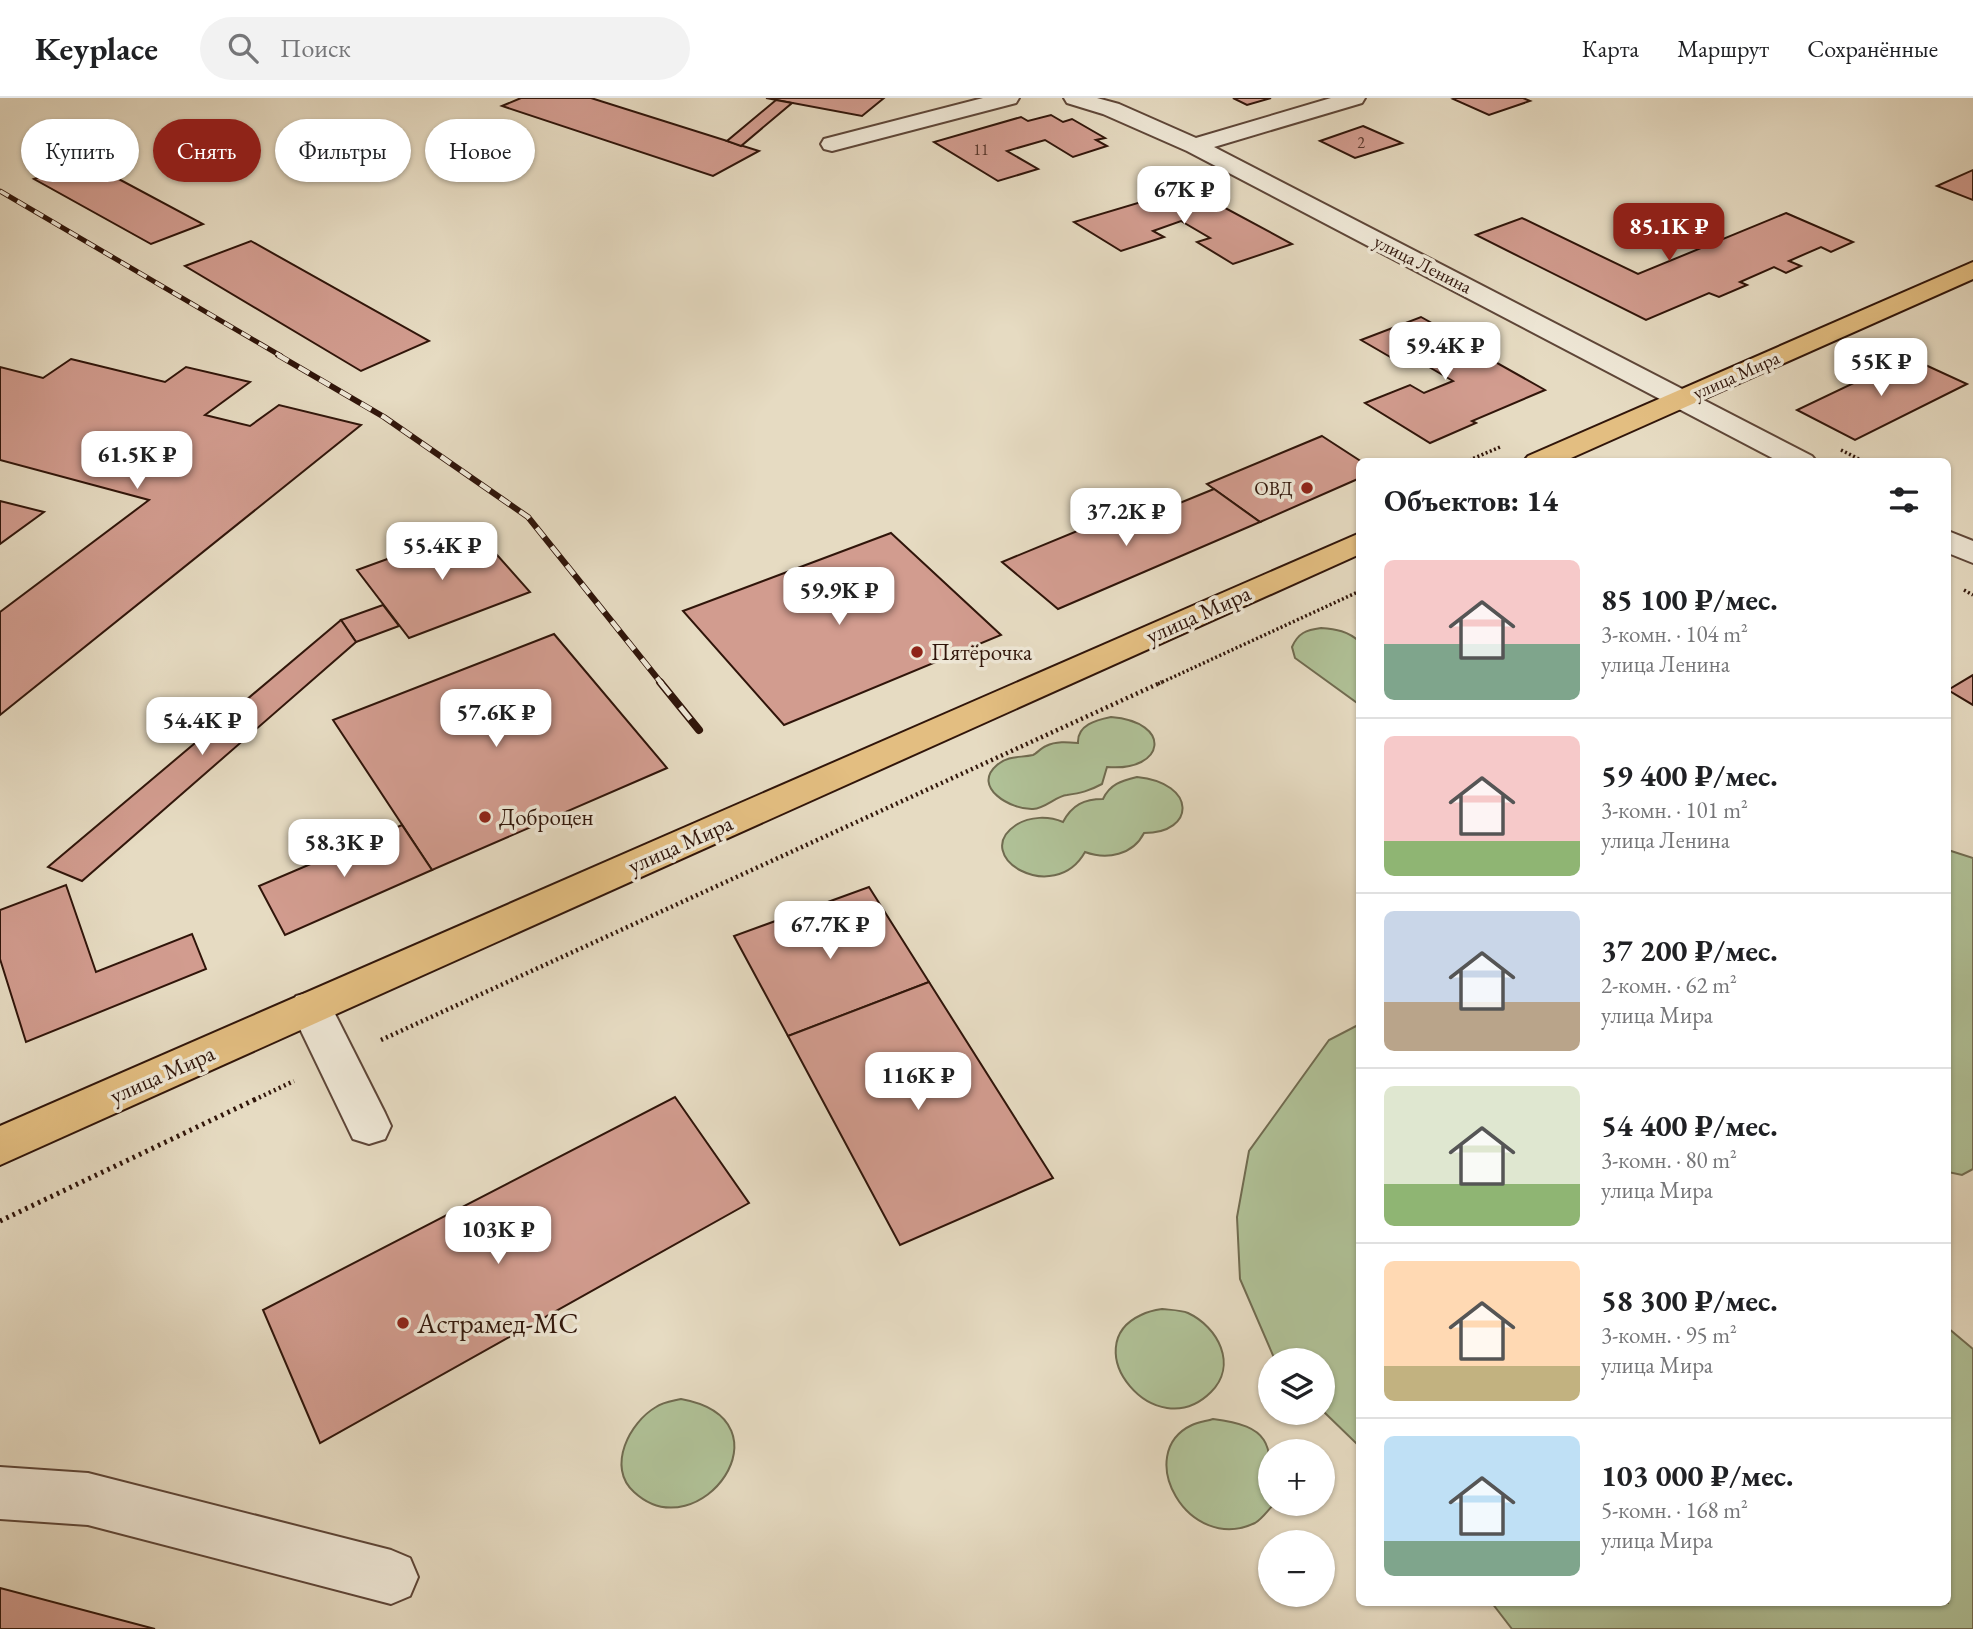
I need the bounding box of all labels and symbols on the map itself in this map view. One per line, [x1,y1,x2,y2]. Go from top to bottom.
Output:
house number: 2 [1357,132,1365,153]
house number: 11 [973,139,989,160]
pin: 67K ₽ [1135,166,1233,226]
pin: 85.1K ₽ [1604,204,1734,263]
street label: улица Ленина [1370,229,1476,300]
pin: 59.4K ₽ [1380,322,1510,382]
pin: 55K ₽ [1832,338,1930,398]
street label: улица Мира [1689,345,1784,405]
pin: 61.5K ₽ [72,432,202,491]
place label: ОВД [1254,476,1293,501]
marker: ОВД [1299,480,1315,496]
pin: 37.2K ₽ [1061,489,1191,548]
pin: 55.4K ₽ [377,522,507,582]
pin: 59.9K ₽ [774,568,904,627]
street label: улица Мира [1141,577,1256,650]
place label: Пятёрочка [931,637,1033,667]
marker: Пятёрочка [909,644,925,660]
pin: 57.6K ₽ [431,690,561,749]
pin: 54.4K ₽ [137,698,267,757]
place label: Доброцен [499,802,594,832]
street label: улица Мира [623,807,738,880]
marker: Доброцен [477,809,493,825]
pin: 58.3K ₽ [279,820,409,879]
pin: 67.7K ₽ [765,902,895,961]
street label: улица Мира [105,1037,220,1110]
pin: 116K ₽ [861,1052,975,1112]
pin: 103K ₽ [441,1206,555,1266]
place label: Астрамед-МС [416,1305,578,1341]
marker: Астрамед-МС [395,1315,411,1331]

